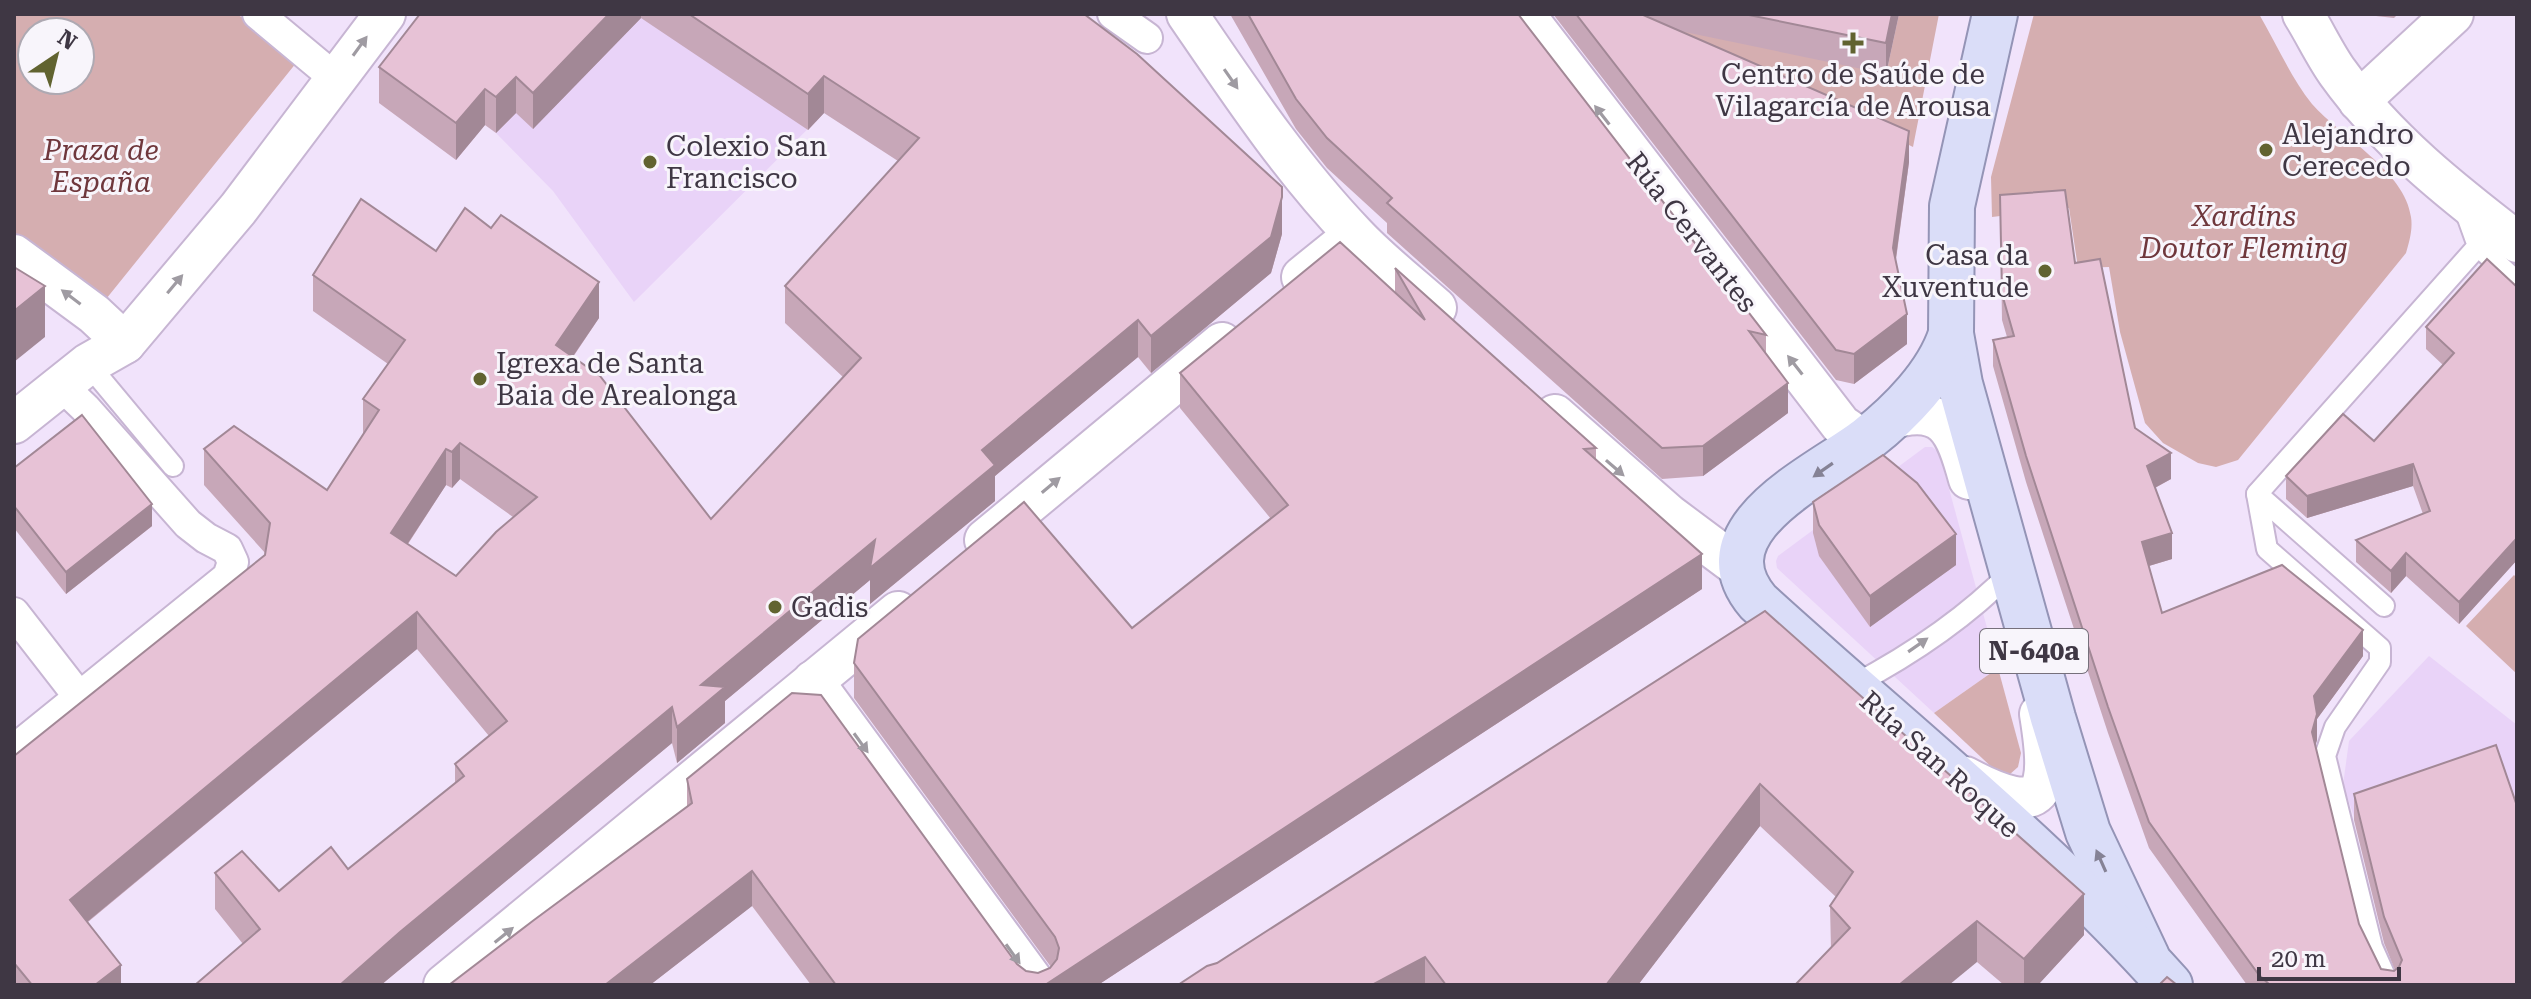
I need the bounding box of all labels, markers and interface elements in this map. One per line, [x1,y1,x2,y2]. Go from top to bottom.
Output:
north arrow [16,16,96,96]
text: N [53,25,81,55]
marker: Centro de Saúde de Vilagarcía de Arousa [1842,32,1864,54]
one-way arrow [352,36,368,56]
place label: Centro de Saúde de Vilagarcía de Arousa [1715,58,1991,123]
one-way arrow [1223,68,1238,89]
one-way arrow [1594,105,1610,125]
place label: Alejandro Cerecedo [2282,118,2414,183]
place label: Colexio San Francisco [666,130,827,195]
park label: Praza de España [42,134,159,199]
marker: Alejandro Cerecedo [2257,141,2275,159]
street label: Rúa Cervantes [1619,146,1764,319]
marker: Colexio San Francisco [641,153,659,171]
park label: Xardíns Doutor Fleming [2139,200,2348,265]
place label: Casa da Xuventude [1881,239,2029,304]
marker: Casa da Xuventude [2036,262,2054,280]
one-way arrow [166,274,183,294]
one-way arrow [61,290,81,306]
place label: Igrexa de Santa Baia de Arealonga [496,347,737,412]
one-way arrow [1787,355,1803,375]
marker: Igrexa de Santa Baia de Arealonga [471,370,489,388]
one-way arrow [1604,459,1624,476]
one-way arrow [1812,462,1833,477]
one-way arrow [1040,477,1060,494]
place label: Gadis [791,591,868,624]
marker: Gadis [766,598,784,616]
road number: N-640a [1980,629,2088,673]
one-way arrow [1908,638,1929,653]
street label: Rúa San Roque [1853,684,2026,845]
one-way arrow [852,733,868,754]
one-way arrow [2095,850,2108,873]
one-way arrow [494,927,515,944]
scale bar [2259,931,2399,981]
one-way arrow [1005,943,1021,964]
text: 20 m [2271,945,2326,973]

